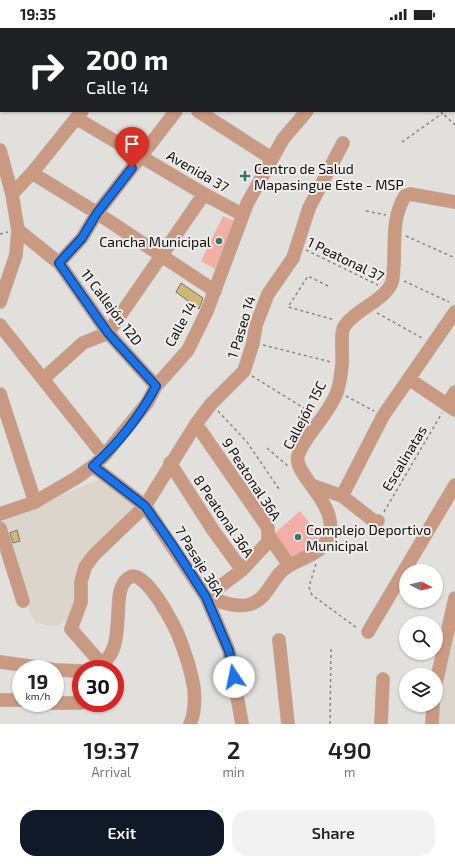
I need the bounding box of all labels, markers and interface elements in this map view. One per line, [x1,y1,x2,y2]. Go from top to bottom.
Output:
text: 19:35 [20,5,56,23]
text: 200 m [86,42,168,76]
icon: right [20,44,72,96]
text: Calle 14 [86,76,149,98]
pin [115,127,149,168]
icon: arrive [121,133,143,155]
street label: Avenida 37 [164,146,232,196]
place label: Centro de Salud Mapasingue Este - MSP [254,160,404,193]
marker: Centro de Salud Mapasingue Este - MSP [239,170,251,182]
place label: Cancha Municipal [99,233,212,250]
street label: 1 Peatonal 37 [305,233,387,285]
marker: Cancha Municipal [214,236,224,246]
street label: 11 Callejón 12D [78,265,146,349]
street label: 1 Paseo 14 [223,294,259,360]
street label: Calle 14 [161,299,199,349]
street label: Callejón 15C [279,378,329,452]
street label: Escalinatas [378,422,430,494]
street label: 9 Peatonal 36A [219,435,285,524]
street label: 8 Peatonal 36A [190,472,258,561]
place label: Complejo Deportivo Municipal [306,521,431,554]
street label: 7 Pasaje 36A [172,523,228,600]
marker: Complejo Deportivo Municipal [293,532,303,542]
north arrow [399,564,443,608]
map controls [399,564,443,712]
button: search [399,616,443,660]
position arrow [213,656,255,698]
speed limit sign: 30 [72,660,124,712]
button: layers [399,668,443,712]
text: 19 [28,669,48,693]
text: km/h [26,690,50,702]
text: 19:37 [83,735,139,764]
text: 2 [227,735,240,764]
text: 490 [328,735,372,764]
text: Arrival [91,764,131,780]
text: min [222,764,245,780]
text: m [344,764,355,780]
button: Exit [20,810,224,856]
button: Share [232,810,435,856]

